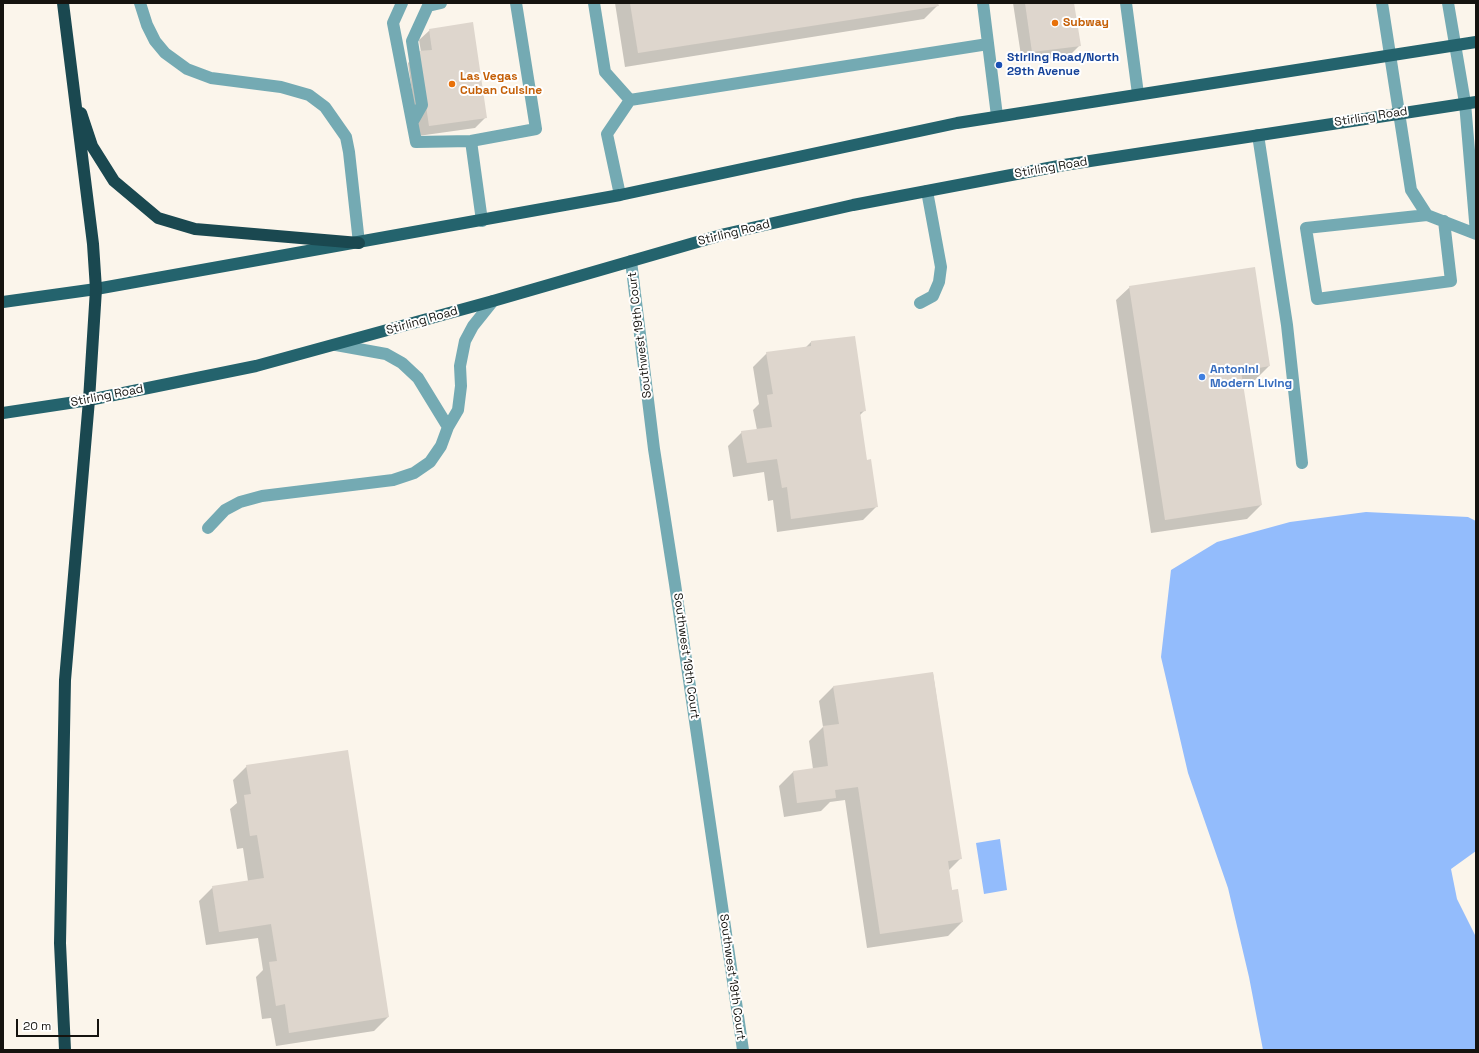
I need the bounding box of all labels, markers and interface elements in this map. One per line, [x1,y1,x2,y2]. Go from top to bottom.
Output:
place label: Subway [1063,16,1109,30]
marker: Subway [1050,18,1060,28]
place label: Stirling Road/North 29th Avenue [1007,51,1119,79]
marker: Stirling Road/North 29th Avenue [994,60,1004,70]
place label: Las Vegas Cuban Cuisine [460,70,542,98]
marker: Las Vegas Cuban Cuisine [447,79,457,89]
street label: Stirling Road [1333,104,1409,130]
street label: Stirling Road [1013,155,1089,181]
street label: Stirling Road [696,217,772,249]
street label: Southwest 19th Court [625,271,655,399]
street label: Stirling Road [385,304,459,338]
place label: Antonini Modern Living [1210,363,1292,391]
marker: Antonini Modern Living [1197,372,1207,382]
street label: Stirling Road [69,382,145,410]
street label: Southwest 19th Court [670,592,702,720]
street label: Southwest 19th Court [716,913,748,1041]
scale bar [18,1011,101,1037]
text: 20 m [23,1018,51,1034]

